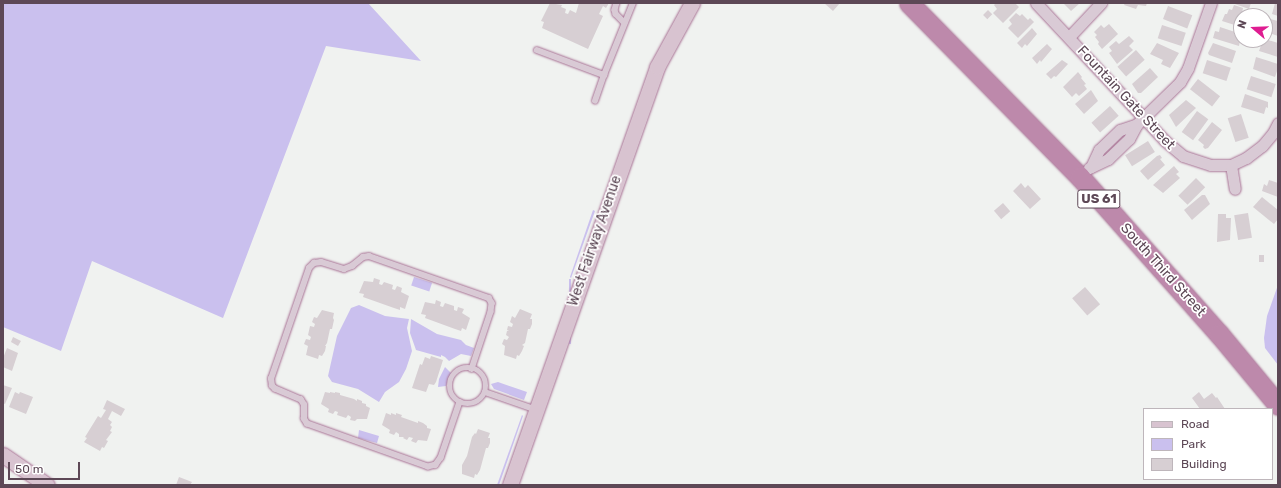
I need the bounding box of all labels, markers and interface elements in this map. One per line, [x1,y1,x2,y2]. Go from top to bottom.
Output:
north arrow [1233,8,1273,48]
text: N [1235,18,1250,30]
street label: Fountain Gate Street [1074,43,1178,153]
street label: West Fairway Avenue [565,173,625,309]
road number: US 61 [1077,188,1121,210]
street label: South Third Street [1117,220,1209,320]
legend [1143,408,1273,480]
text: Road [1181,417,1209,431]
text: Park [1181,437,1206,451]
scale bar [10,454,82,480]
text: Building [1181,457,1227,471]
text: 50 m [15,462,43,476]

